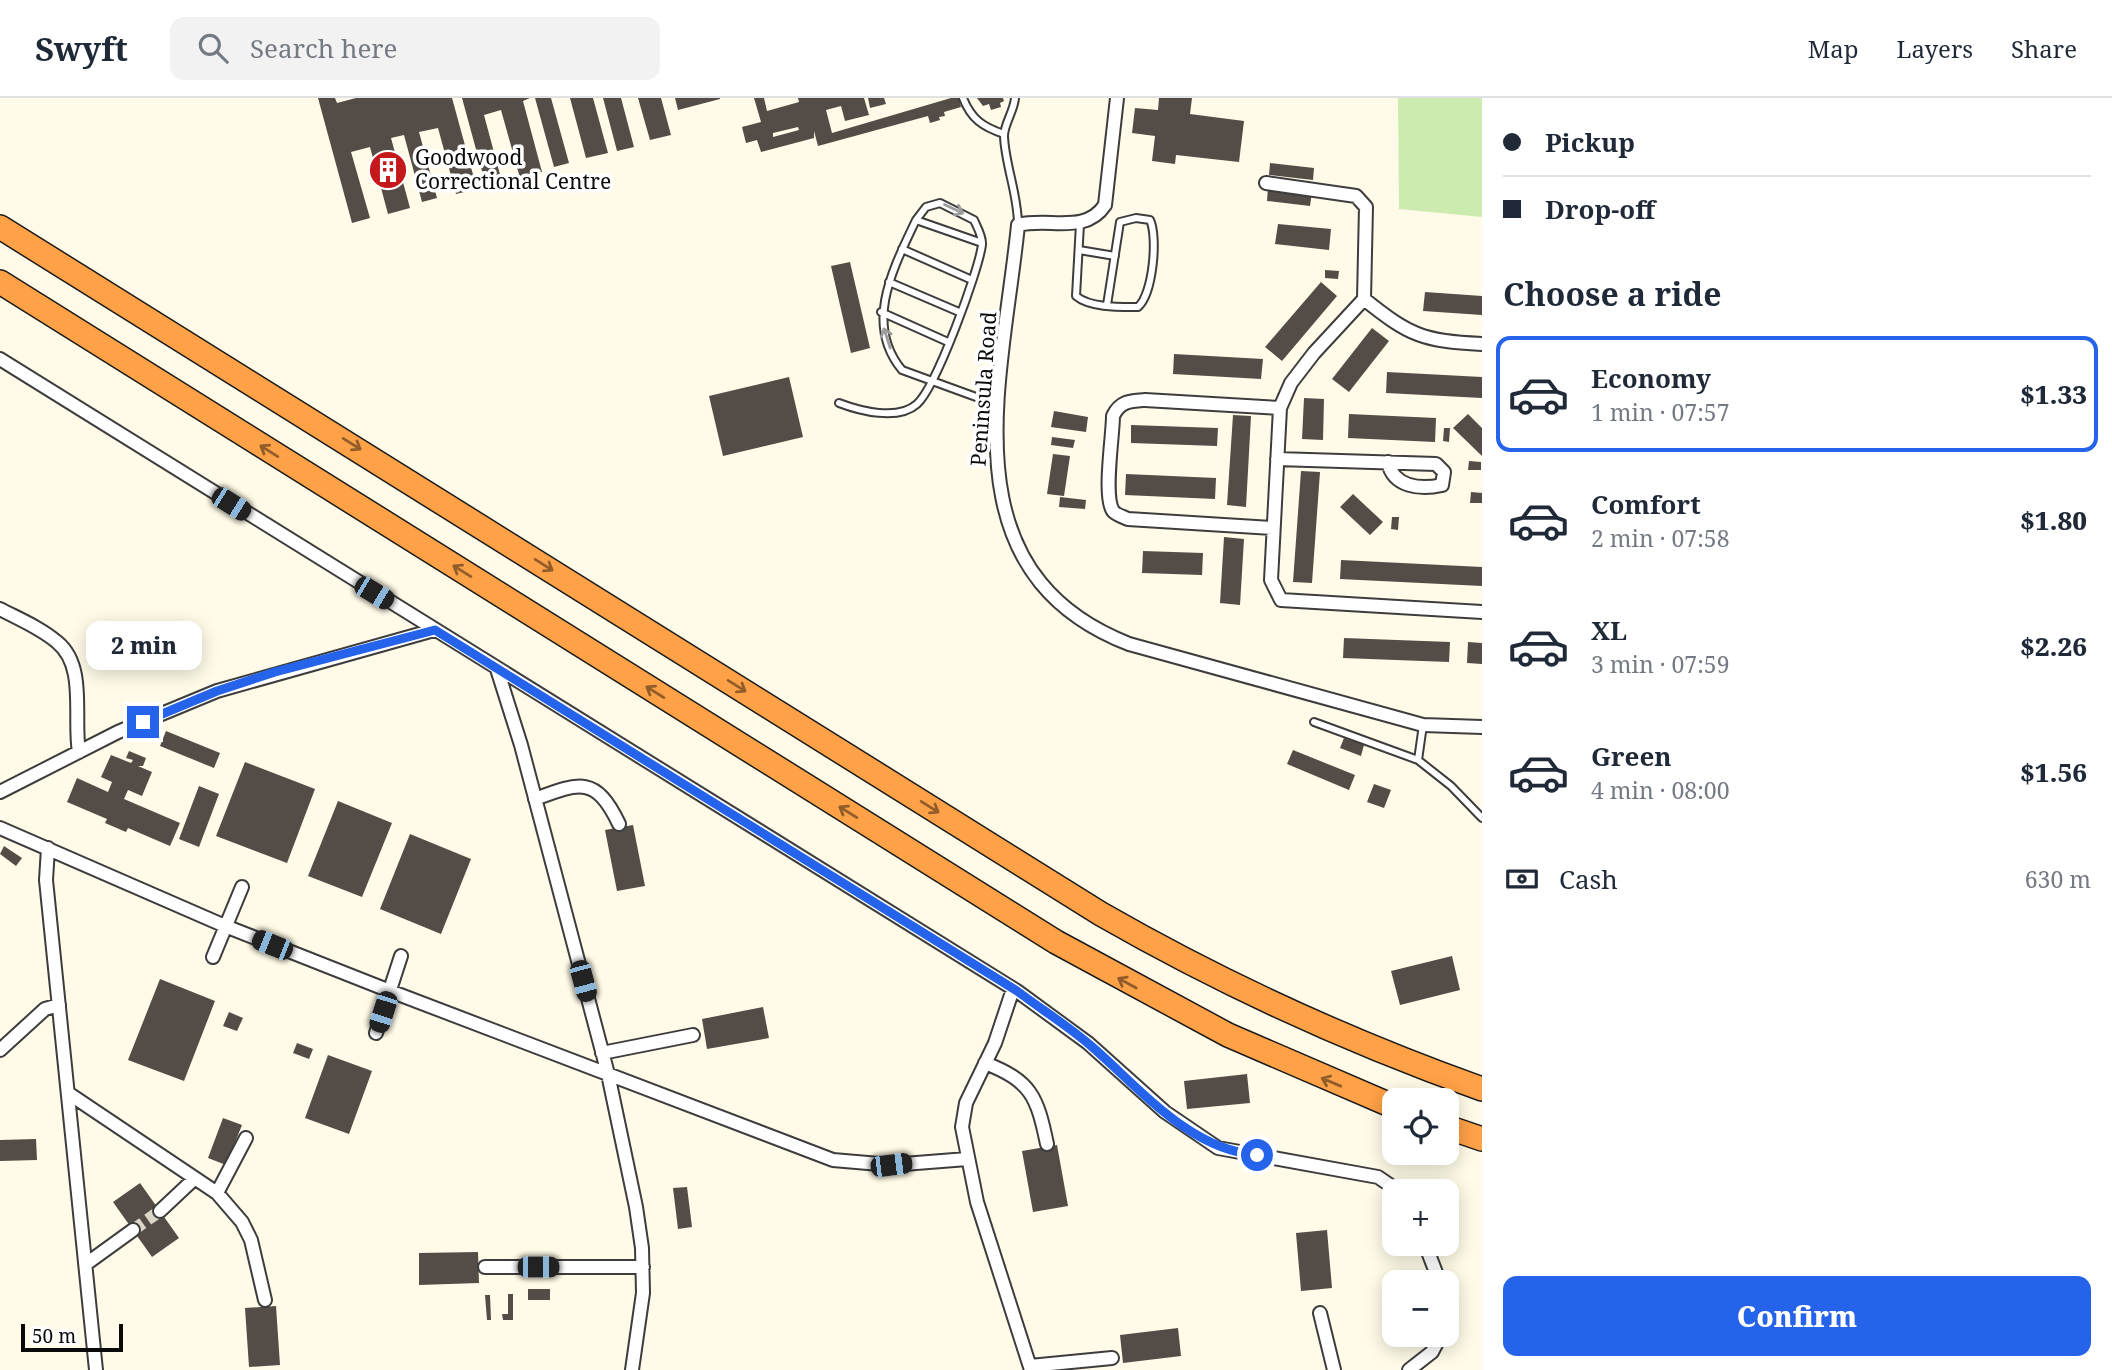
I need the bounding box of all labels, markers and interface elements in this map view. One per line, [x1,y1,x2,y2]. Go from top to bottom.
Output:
search box [170,17,660,80]
text: Swyft [35,26,128,71]
icon: search [194,29,232,67]
text: Search here [250,30,398,66]
text: Map [1808,32,1859,65]
text: Layers [1897,32,1973,65]
text: Share [2011,32,2077,65]
text: Pickup [1545,124,1635,160]
place label: Goodwood Correctional Centre [415,143,611,195]
building icon: Goodwood Correctional Centre [367,149,409,191]
text: Drop-off [1545,191,1655,227]
one-way arrow [943,203,964,216]
text: Choose a ride [1503,272,1722,315]
street label: Peninsula Road [964,311,1002,467]
one-way arrow [880,327,892,349]
text: Economy [1591,360,1711,396]
icon: car [1507,363,1570,426]
text: $1.33 [2020,376,2087,412]
text: 1 min · 07:57 [1591,396,1729,428]
one-way arrow [341,438,361,452]
one-way arrow [260,443,280,457]
car [208,484,255,524]
text: Comfort [1591,486,1701,522]
icon: car [1507,489,1570,552]
text: $1.80 [2020,502,2087,538]
text: 2 min · 07:58 [1591,522,1729,554]
one-way arrow [534,559,554,573]
one-way arrow [453,564,473,578]
car [351,573,398,613]
text: XL [1591,612,1627,648]
icon: car [1507,615,1570,678]
callout: 2 min [85,620,201,670]
text: $2.26 [2020,628,2087,664]
text: 2 min [111,629,177,661]
text: 3 min · 07:59 [1591,648,1729,680]
one-way arrow [727,679,746,694]
one-way arrow [646,684,666,698]
route end [127,706,159,738]
text: Green [1591,738,1672,774]
icon: car [1507,741,1570,804]
text: $1.56 [2020,754,2087,790]
text: 4 min · 08:00 [1591,774,1729,806]
one-way arrow [919,801,939,815]
one-way arrow [839,805,859,819]
icon: cash [1503,860,1541,898]
text: Cash [1559,861,1618,897]
text: 630 m [2025,863,2091,895]
car [249,927,296,963]
car [568,958,599,1004]
one-way arrow [1117,976,1138,989]
car [367,989,400,1035]
one-way arrow [1321,1075,1343,1088]
map controls [1382,1088,1459,1347]
button: locate [1382,1088,1459,1165]
route start [1241,1139,1273,1171]
car [869,1152,914,1178]
button: + [1382,1179,1459,1256]
car [518,1257,560,1278]
button: − [1382,1270,1459,1347]
button: Confirm [1503,1276,2091,1356]
scale bar [21,1321,122,1353]
text: 50 m [32,1323,76,1349]

